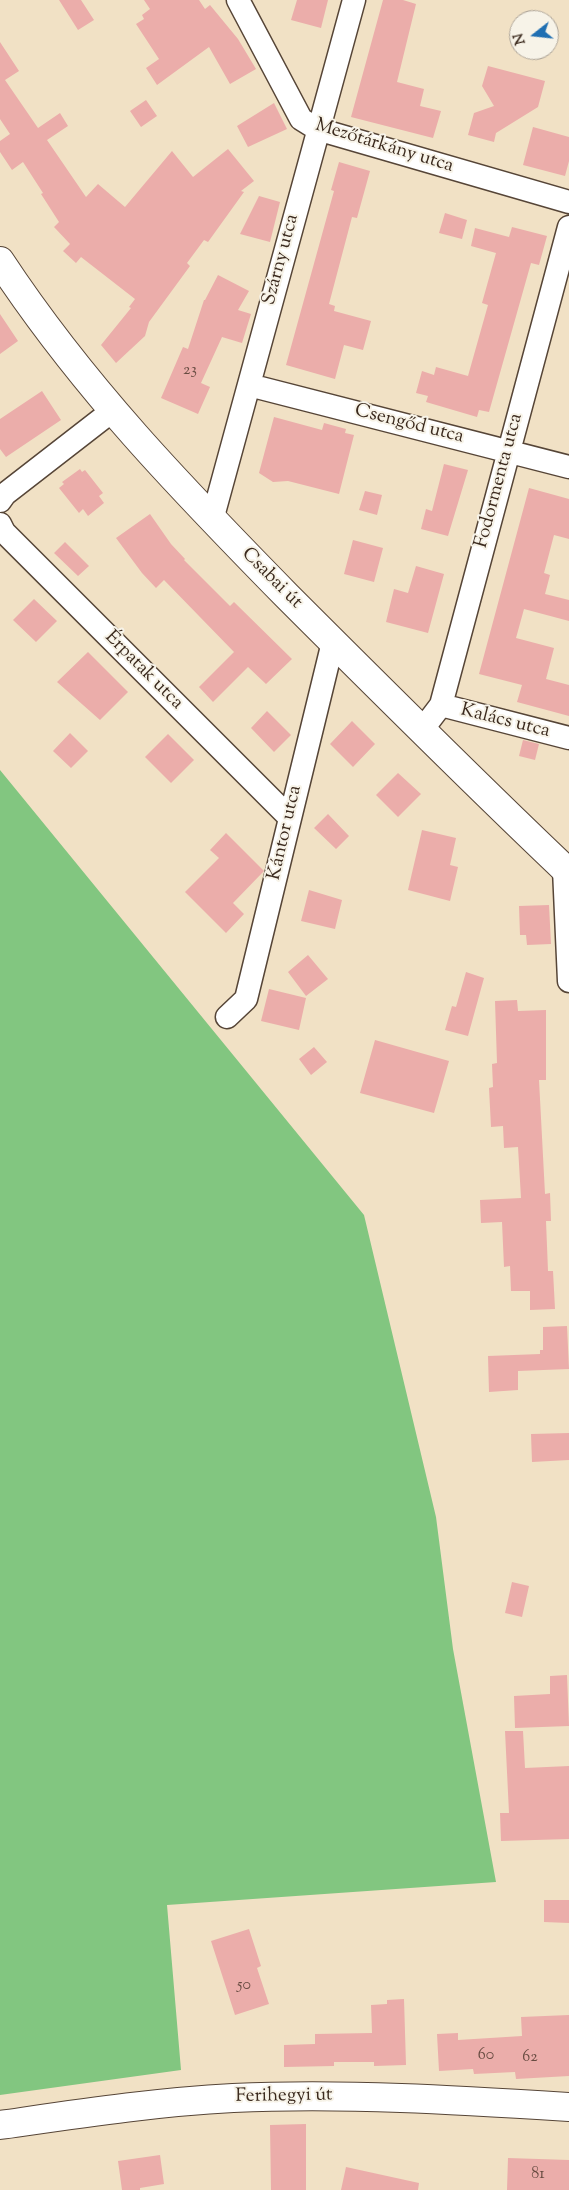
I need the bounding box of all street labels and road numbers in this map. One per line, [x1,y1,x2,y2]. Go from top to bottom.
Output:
street label: Mezőtárkány utca [312,115,456,179]
street label: Szárny utca [259,212,305,308]
street label: Csengőd utca [352,400,466,450]
street label: Fodormenta utca [471,411,529,551]
street label: Csabai út [236,544,306,614]
street label: Érpatak utca [99,627,187,715]
street label: Kalács utca [458,700,552,744]
street label: Kántor utca [264,783,308,883]
street label: Ferihegyi út [235,2085,333,2109]

